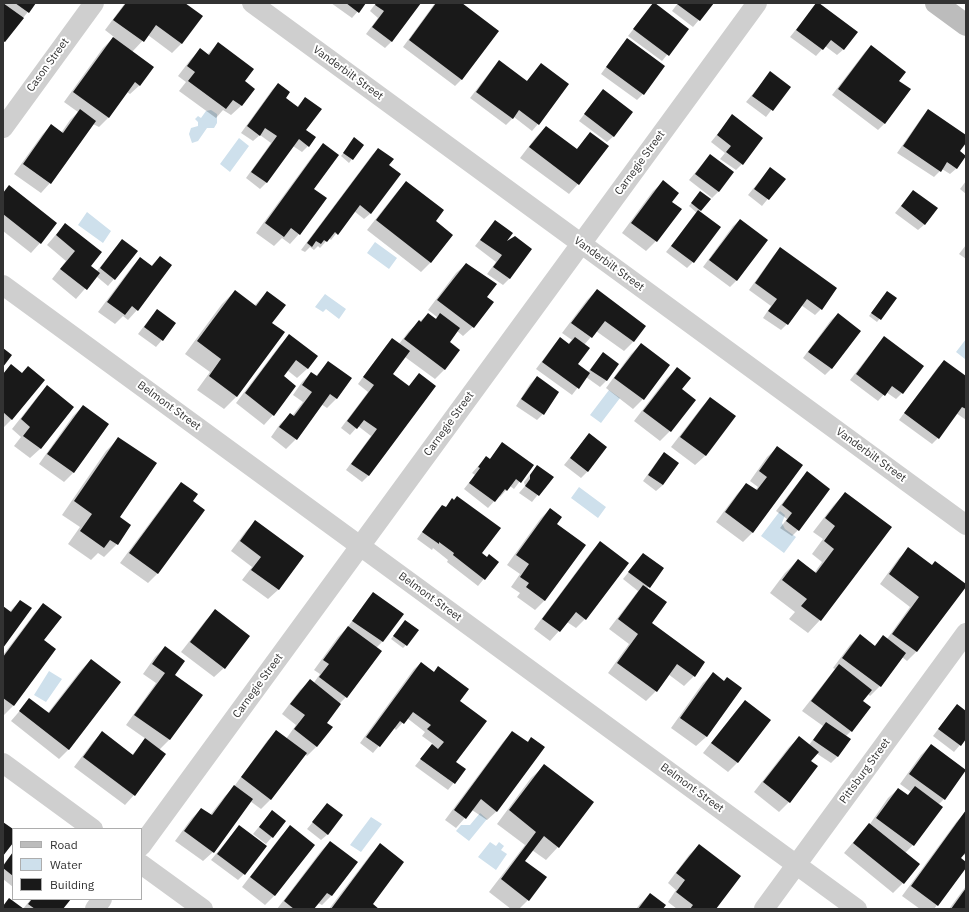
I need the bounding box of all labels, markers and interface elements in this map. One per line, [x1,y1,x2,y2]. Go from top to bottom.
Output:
street label: Cason Street [24,36,72,94]
street label: Vanderbilt Street [310,43,386,103]
street label: Carnegie Street [612,128,668,198]
street label: Vanderbilt Street [571,234,647,294]
street label: Belmont Street [135,379,203,433]
street label: Carnegie Street [421,389,477,459]
street label: Vanderbilt Street [833,425,909,485]
street label: Belmont Street [396,570,464,624]
street label: Carnegie Street [230,651,286,721]
street label: Pittsburg Street [837,736,893,806]
street label: Belmont Street [658,761,726,815]
legend [12,828,142,900]
text: Road [50,837,78,852]
text: Water [50,857,82,872]
text: Building [50,877,94,892]

